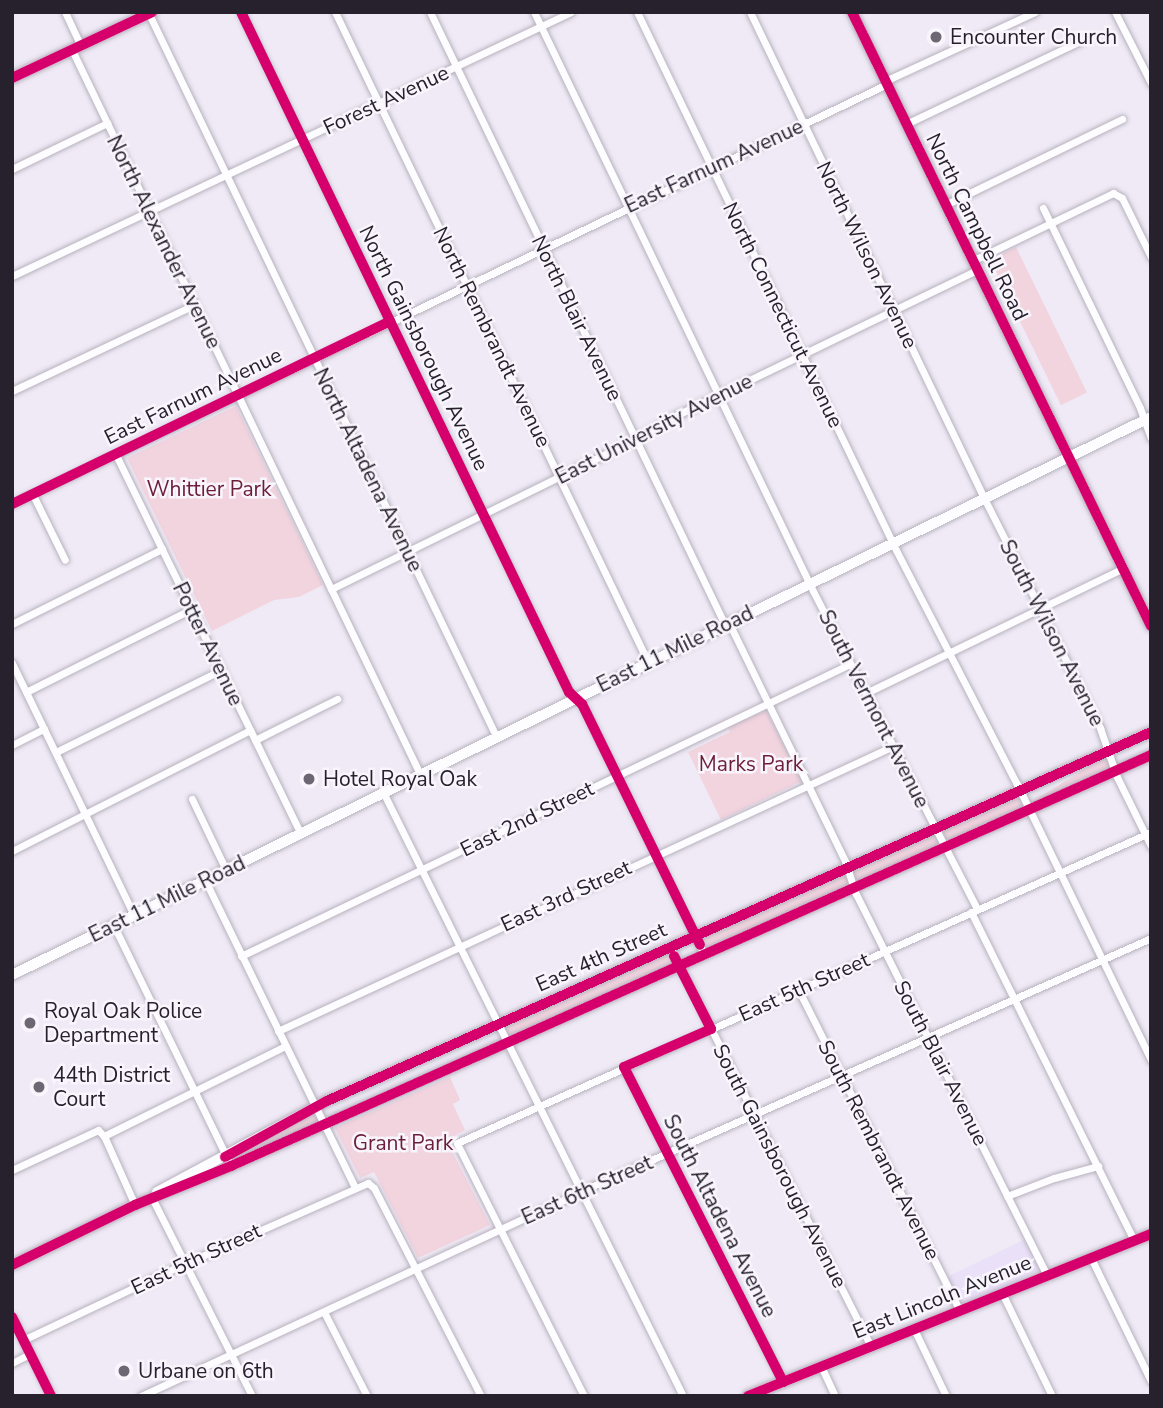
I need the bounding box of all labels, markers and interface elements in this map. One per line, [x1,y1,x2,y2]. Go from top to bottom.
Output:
place label: Encounter Church [950,24,1117,50]
marker: Encounter Church [928,29,944,45]
street label: Forest Avenue [319,60,453,140]
street label: East Farnum Avenue [621,114,807,218]
street label: North Campbell Road [921,129,1033,325]
street label: North Alexander Avenue [101,131,227,353]
street label: North Wilson Avenue [811,158,923,352]
street label: North Connecticut Avenue [717,198,849,432]
street label: North Gainsborough Avenue [354,222,494,474]
street label: North Rembrandt Avenue [428,223,556,451]
street label: North Blair Avenue [526,231,628,405]
street label: East Farnum Avenue [100,342,286,450]
street label: North Altadena Avenue [308,364,428,576]
street label: East University Avenue [551,368,757,490]
park label: Whittier Park [146,476,272,502]
street label: South Wilson Avenue [994,536,1110,730]
street label: Potter Avenue [167,578,249,710]
street label: East 11 Mile Road [593,600,757,698]
street label: South Vermont Avenue [813,606,935,812]
park label: Marks Park [699,751,803,777]
place label: Hotel Royal Oak [323,766,477,792]
marker: Hotel Royal Oak [301,771,317,787]
street label: East 2nd Street [456,776,598,862]
street label: East 11 Mile Road [85,850,249,948]
street label: East 3rd Street [497,855,635,937]
street label: East 4th Street [532,917,670,997]
street label: East 5th Street [735,947,873,1027]
street label: South Blair Avenue [888,976,994,1150]
place label: Royal Oak Police Department [44,998,202,1048]
marker: Royal Oak Police Department [22,1015,38,1031]
street label: South Rembrandt Avenue [813,1036,945,1264]
street label: South Gainsborough Avenue [707,1040,853,1292]
place label: 44th District Court [53,1062,170,1112]
marker: 44th District Court [31,1079,47,1095]
street label: South Altadena Avenue [658,1110,782,1322]
park label: Grant Park [353,1130,453,1156]
street label: East 6th Street [518,1150,656,1230]
street label: East 5th Street [127,1218,265,1300]
street label: East Lincoln Avenue [849,1250,1035,1344]
place label: Urbane on 6th [138,1358,274,1384]
marker: Urbane on 6th [116,1363,132,1379]

